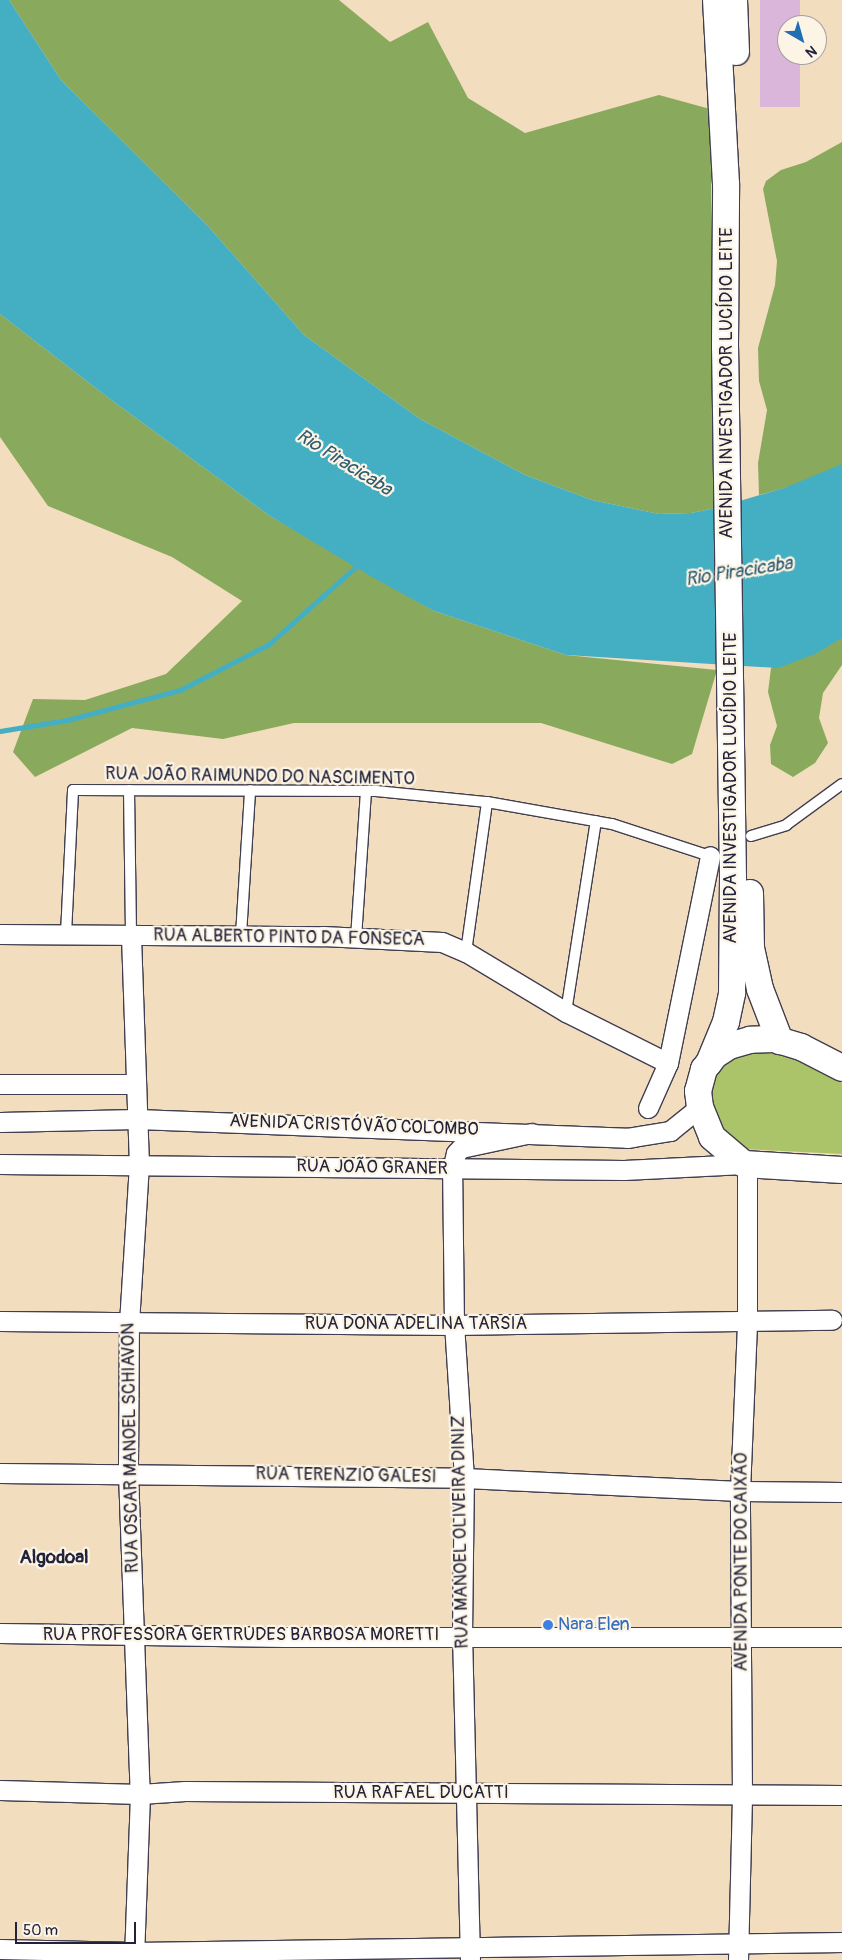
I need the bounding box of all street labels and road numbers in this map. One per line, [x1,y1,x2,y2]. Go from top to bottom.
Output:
street label: AVENIDA INVESTIGADOR LUCÍDIO LEITE [716,227,738,539]
street label: AVENIDA INVESTIGADOR LUCÍDIO LEITE [720,632,742,944]
street label: RUA JOÃO RAIMUNDO DO NASCIMENTO [105,763,415,791]
street label: RUA ALBERTO PINTO DA FONSECA [153,925,425,951]
street label: AVENIDA CRISTÓVÃO COLOMBO [229,1111,479,1141]
street label: RUA JOÃO GRANER [296,1156,448,1180]
street label: RUA DONA ADELINA TARSIA [305,1313,527,1335]
street label: RUA OSCAR MANOEL SCHIAVON [118,1323,144,1573]
street label: RUA MANOEL OLIVEIRA DINIZ [448,1415,474,1649]
street label: AVENIDA PONTE DO CAIXÃO [731,1453,753,1671]
street label: RUA TERENZIO GALESI [255,1464,437,1488]
street label: RUA PROFESSORA GERTRUDES BARBOSA MORETTI [43,1624,439,1646]
street label: RUA RAFAEL DUCATTI [333,1782,509,1804]

